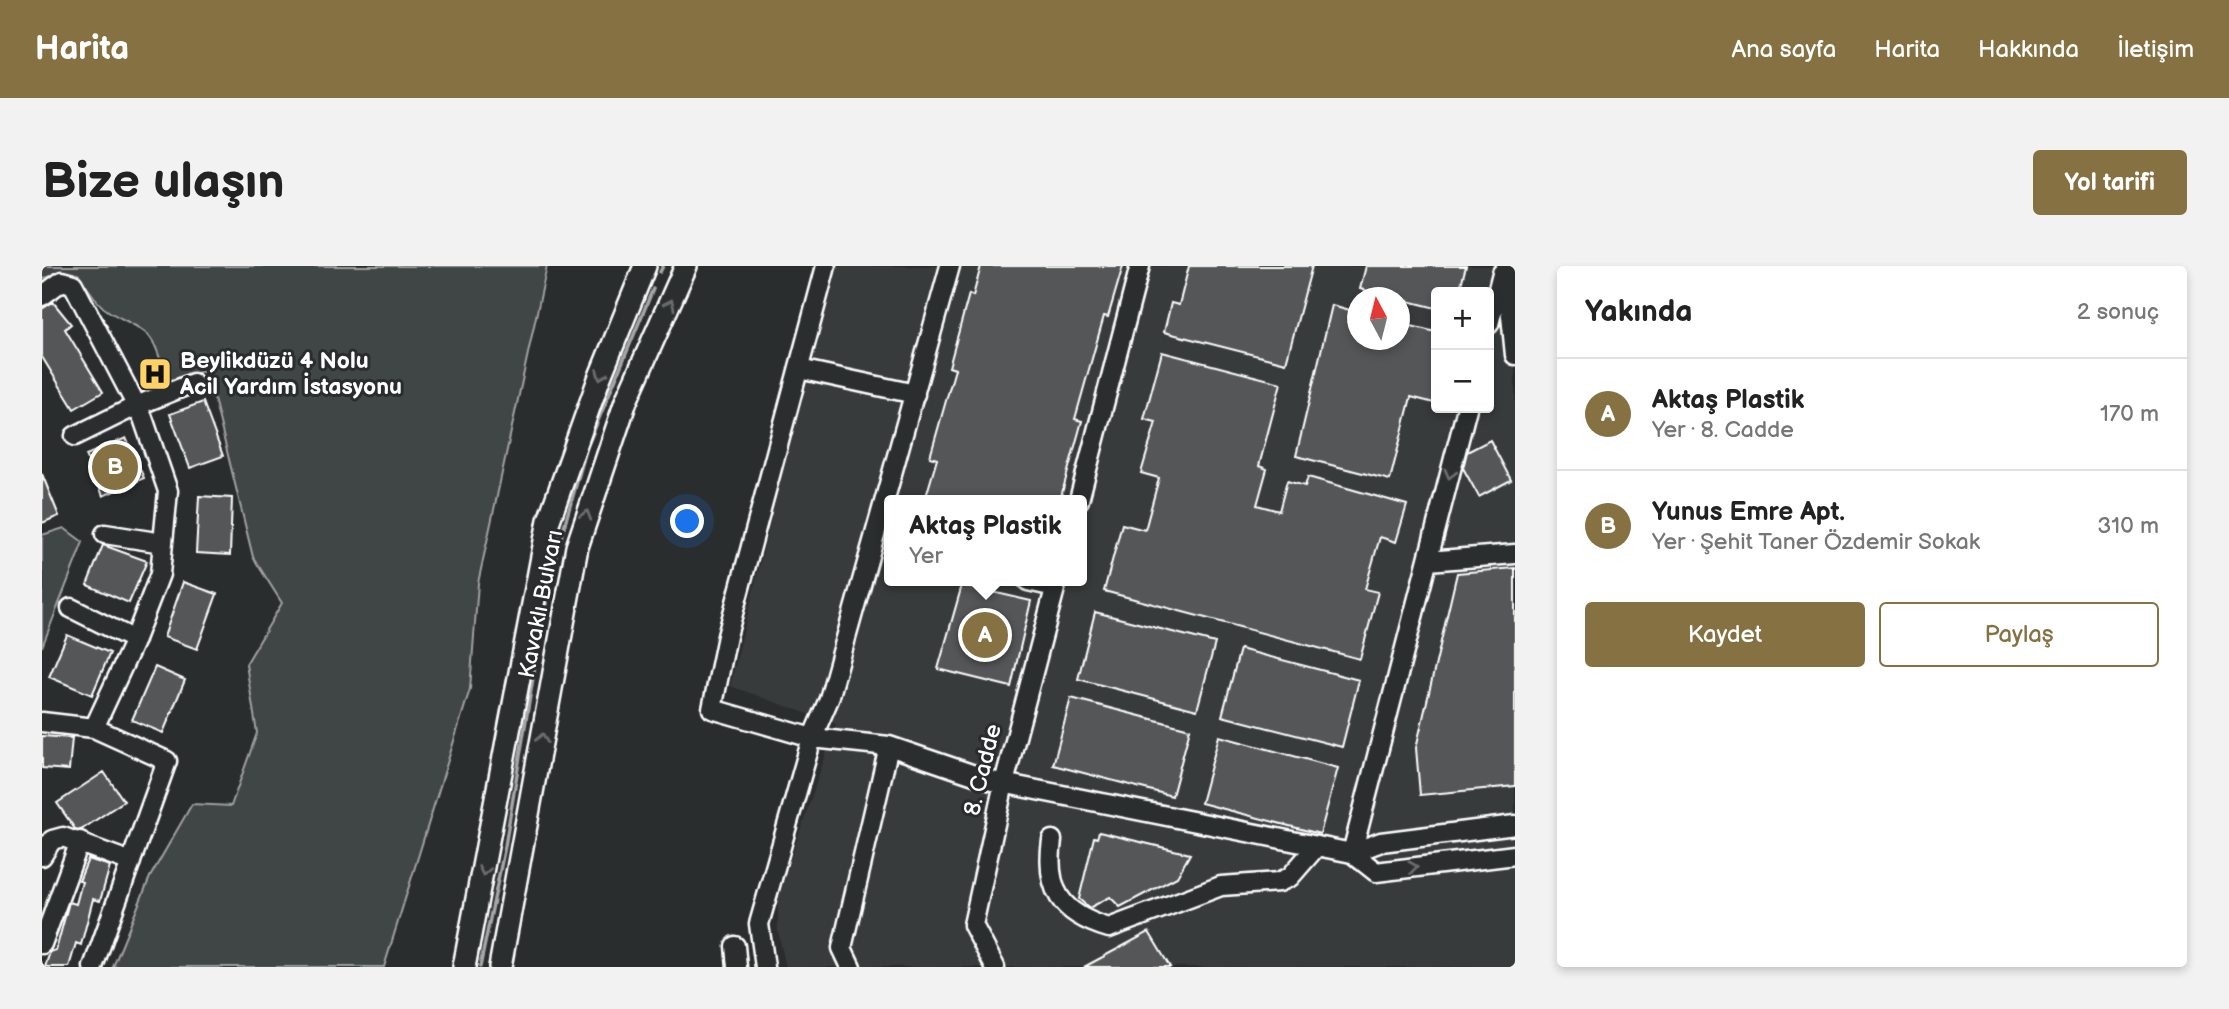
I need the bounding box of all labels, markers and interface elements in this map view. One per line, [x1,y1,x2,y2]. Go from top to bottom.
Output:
text: Harita [35,29,129,69]
text: Ana sayfa [1732,35,1836,64]
text: Harita [1874,35,1940,64]
text: Hakkında [1978,35,2079,64]
text: İletişim [2117,35,2194,64]
button: Yol tarifi [2033,150,2187,215]
text: Bize ulaşın [42,153,285,212]
north arrow [1347,287,1410,350]
map controls [1431,287,1494,413]
button: + [1431,287,1494,350]
text: Yakında [1585,294,1692,330]
text: 2 sonuç [2077,298,2159,326]
one-way arrow [662,299,676,311]
place label: Beylikdüzü 4 Nolu Acil Yardım İstasyonu [179,347,402,401]
button: − [1431,350,1494,413]
hospital icon: Beylikdüzü 4 Nolu Acil Yardım İstasyonu [136,355,174,393]
one-way arrow [595,368,609,380]
text: Aktaş Plastik [1652,385,1804,416]
text: A [1601,400,1615,428]
text: 170 m [2100,400,2159,428]
text: Yer · 8. Cadde [1652,416,1794,444]
pin: B [92,441,138,493]
one-way arrow [1444,468,1458,480]
popup [884,495,1087,586]
text: Yunus Emre Apt. [1652,497,1845,528]
your location [670,504,704,538]
one-way arrow [578,509,593,521]
text: Aktaş Plastik [909,511,1062,542]
text: B [1600,512,1616,540]
text: 310 m [2097,512,2159,540]
street label: Kavaklı Bulvarı [513,527,569,681]
text: Yer · Şehit Taner Özdemir Sokak [1652,528,1980,556]
text: Yer [909,542,943,570]
button: Kaydet [1585,602,1865,667]
button: Paylaş [1879,602,2159,667]
pin: A [962,609,1008,661]
street label: 8. Cadde [958,721,1008,819]
one-way arrow [534,732,549,744]
one-way arrow [1407,860,1419,875]
one-way arrow [478,865,493,877]

